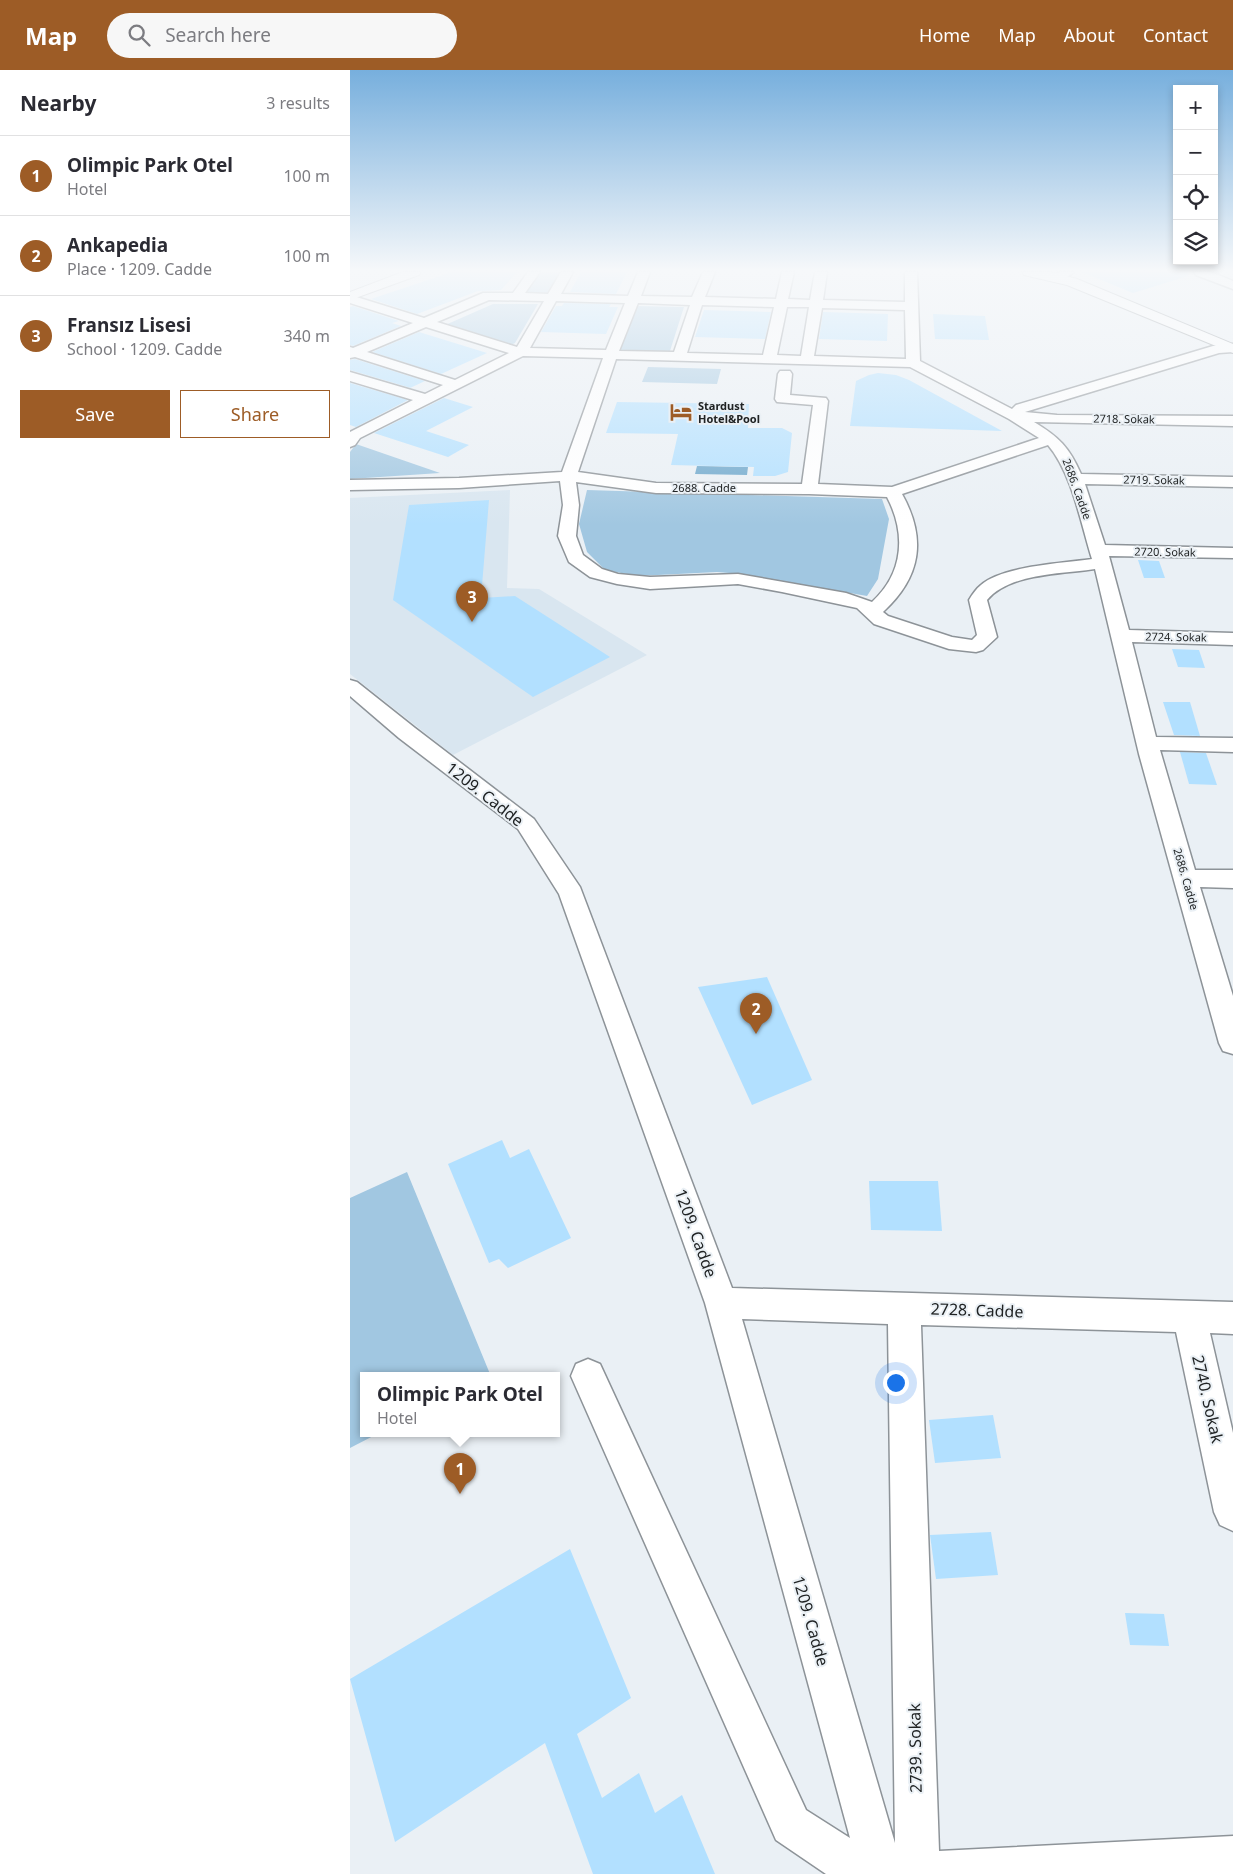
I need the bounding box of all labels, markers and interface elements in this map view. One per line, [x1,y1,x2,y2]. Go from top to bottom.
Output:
search box [107,13,457,58]
text: Map [25,19,77,52]
icon: search [125,21,153,49]
text: Search here [165,22,271,48]
text: Home [919,23,970,47]
text: Map [998,23,1036,47]
text: About [1064,23,1115,47]
text: Contact [1143,23,1208,47]
map controls [1173,85,1218,265]
button: + [1173,85,1218,130]
text: Nearby [20,89,96,117]
text: 3 results [266,92,330,114]
button: − [1173,130,1218,175]
text: Olimpic Park Otel [67,152,233,178]
text: 1 [31,165,41,187]
text: 100 m [283,165,330,187]
button: locate [1173,175,1218,220]
text: Hotel [67,178,107,200]
button: layers [1173,220,1218,265]
text: Ankapedia [67,232,168,258]
text: 2 [31,245,41,267]
text: 100 m [283,245,330,267]
text: Place · 1209. Cadde [67,258,212,280]
text: Fransız Lisesi [67,312,191,338]
text: 3 [31,325,41,347]
text: 340 m [283,325,330,347]
text: School · 1209. Cadde [67,338,222,360]
button: Save [20,390,170,438]
button: Share [180,390,330,438]
place label: Stardust Hotel&Pool [698,398,760,426]
hotel icon: Stardust Hotel&Pool [668,399,694,425]
street label: 2718. Sokak [1093,410,1155,427]
street label: 2686. Cadde [1060,456,1095,521]
street label: 2719. Sokak [1123,471,1185,488]
street label: 2688. Cadde [672,480,736,495]
street label: 2720. Sokak [1134,543,1196,560]
pin: 3 [456,581,488,622]
street label: 2724. Sokak [1145,628,1207,645]
street label: 1209. Cadde [442,757,528,831]
street label: 2686. Cadde [1170,846,1202,912]
pin: 2 [740,993,772,1034]
street label: 1209. Cadde [670,1186,722,1280]
street label: 2728. Cadde [930,1297,1024,1323]
street label: 2740. Sokak [1187,1353,1229,1446]
your location [883,1370,909,1396]
popup [360,1372,560,1437]
text: Olimpic Park Otel [377,1381,543,1407]
text: Hotel [377,1407,417,1429]
pin: 1 [444,1453,476,1494]
street label: 1209. Cadde [788,1573,834,1669]
street label: 2739. Sokak [903,1703,927,1793]

